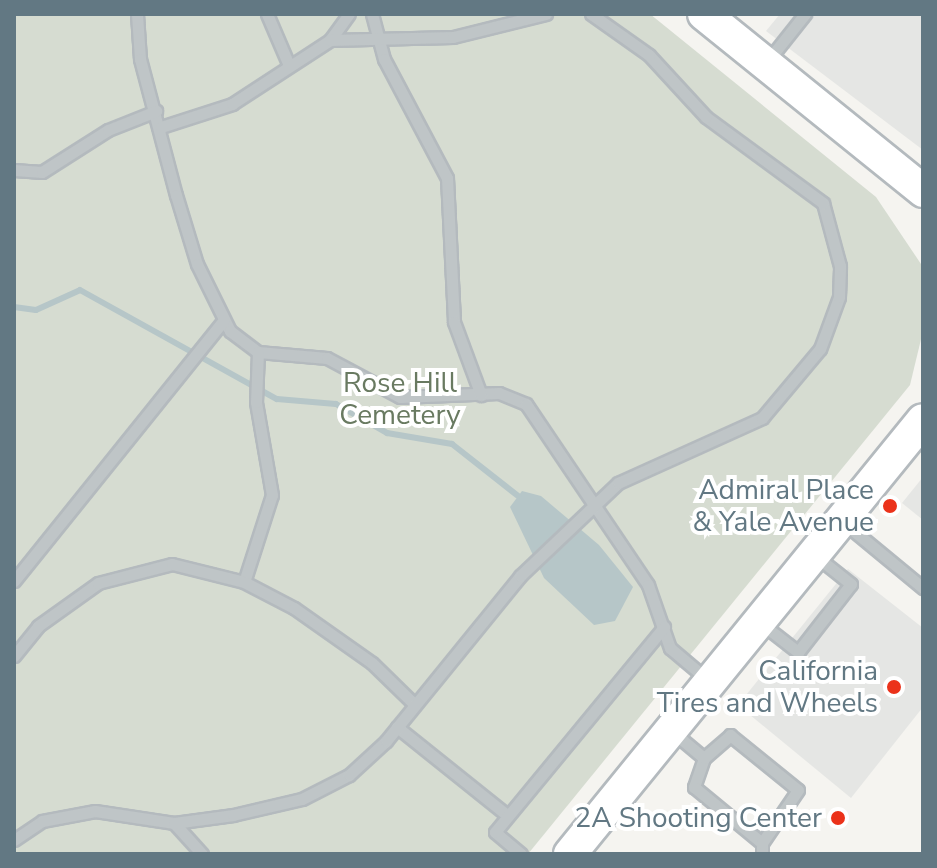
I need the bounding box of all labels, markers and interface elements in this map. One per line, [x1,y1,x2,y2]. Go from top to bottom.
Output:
park label: Rose Hill Cemetery [339,366,461,432]
place label: Admiral Place & Yale Avenue [692,473,874,539]
marker: Admiral Place & Yale Avenue [881,497,899,515]
place label: California Tires and Wheels [657,654,878,720]
marker: California Tires and Wheels [885,678,903,696]
place label: 2A Shooting Center [574,801,822,835]
marker: 2A Shooting Center [829,809,847,827]

